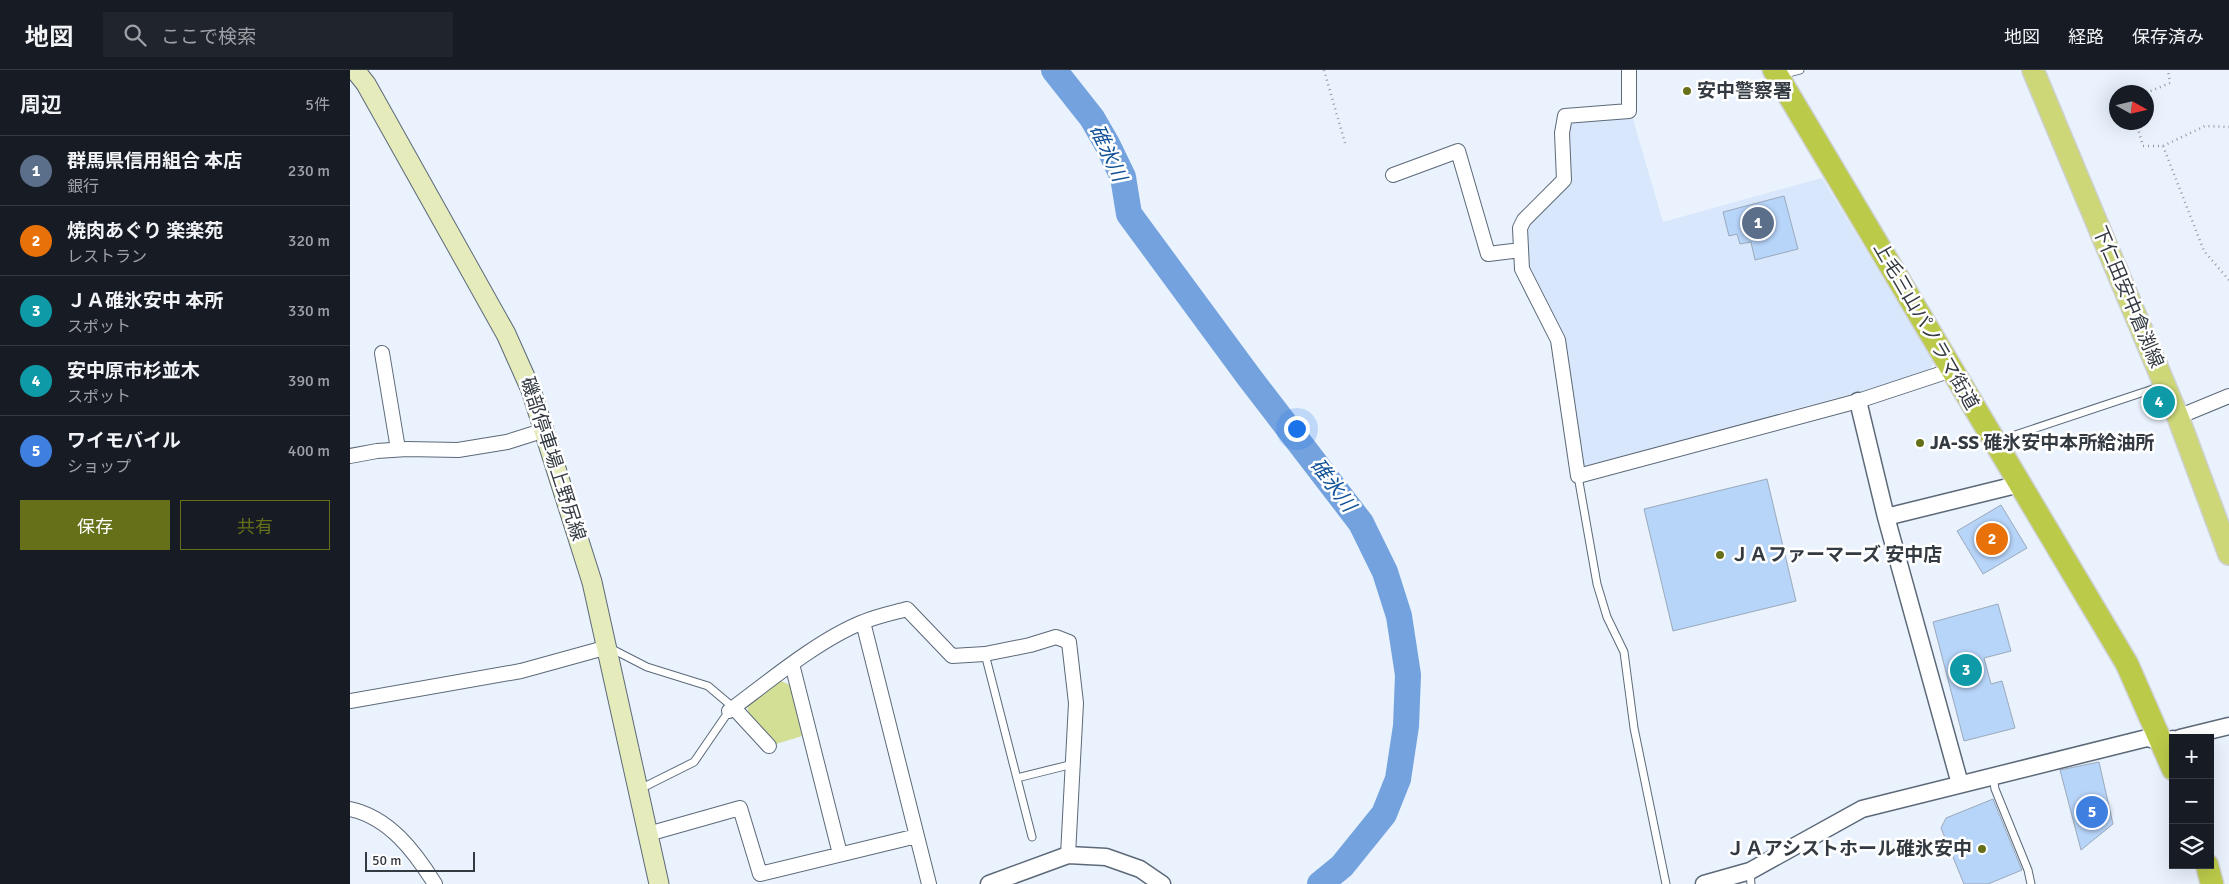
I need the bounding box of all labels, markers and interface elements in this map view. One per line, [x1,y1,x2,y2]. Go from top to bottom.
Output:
search box [103,12,453,57]
icon: search [121,21,149,49]
text: 地図 [25,22,73,52]
text: ここで検索 [161,25,256,49]
text: 地図 [2004,26,2040,48]
text: 経路 [2068,26,2104,48]
text: 保存済み [2132,26,2204,48]
place label: 安中警察署 [1697,79,1792,103]
marker: 安中警察署 [1681,85,1693,97]
north arrow [2109,85,2154,130]
text: 周辺 [20,92,62,118]
text: 5件 [305,95,330,115]
water label: 碓氷川 [1084,121,1133,187]
text: 群馬県信用組合 本店 [67,149,242,173]
text: 1 [32,161,40,181]
text: 230 m [288,161,330,181]
text: 銀行 [67,177,99,197]
pin: 1 [1742,204,1774,242]
text: 焼肉あぐり 楽楽苑 [67,219,223,243]
street label: 下仁田安中倉渕線 [2087,222,2169,372]
text: 2 [32,231,40,251]
text: 320 m [288,231,330,251]
street label: 上毛三山パノラマ街道 [1868,238,1984,414]
text: レストラン [67,247,147,267]
text: ＪＡ碓氷安中 本所 [67,289,223,313]
text: 3 [32,301,40,321]
text: 330 m [288,301,330,321]
text: スポット [67,317,131,337]
text: 安中原市杉並木 [67,359,200,383]
text: 4 [32,371,40,391]
text: 390 m [288,371,330,391]
street label: 磯部停車場上野尻線 [515,374,591,544]
pin: 4 [2143,383,2175,421]
text: スポット [67,387,131,407]
your location [1284,416,1310,442]
text: ワイモバイル [67,429,181,453]
place label: JA-SS 碓氷安中本所給油所 [1930,431,2154,455]
marker: JA-SS 碓氷安中本所給油所 [1914,437,1926,449]
text: 5 [32,441,40,461]
text: 400 m [288,441,330,461]
water label: 碓氷川 [1305,454,1362,518]
text: ショップ [67,457,131,477]
button: 保存 [20,500,170,550]
button: 共有 [180,500,330,550]
pin: 2 [1976,520,2008,558]
place label: ＪＡファーマーズ 安中店 [1730,543,1942,567]
marker: ＪＡファーマーズ 安中店 [1714,549,1726,561]
pin: 3 [1950,651,1982,689]
map controls [2169,734,2214,869]
button: + [2169,734,2214,779]
button: − [2169,779,2214,824]
pin: 5 [2076,793,2108,831]
button: layers [2169,824,2214,869]
place label: ＪＡアシストホール碓氷安中 [1726,837,1972,861]
marker: ＪＡアシストホール碓氷安中 [1976,843,1988,855]
scale bar [365,849,475,872]
text: 50 m [372,852,401,869]

